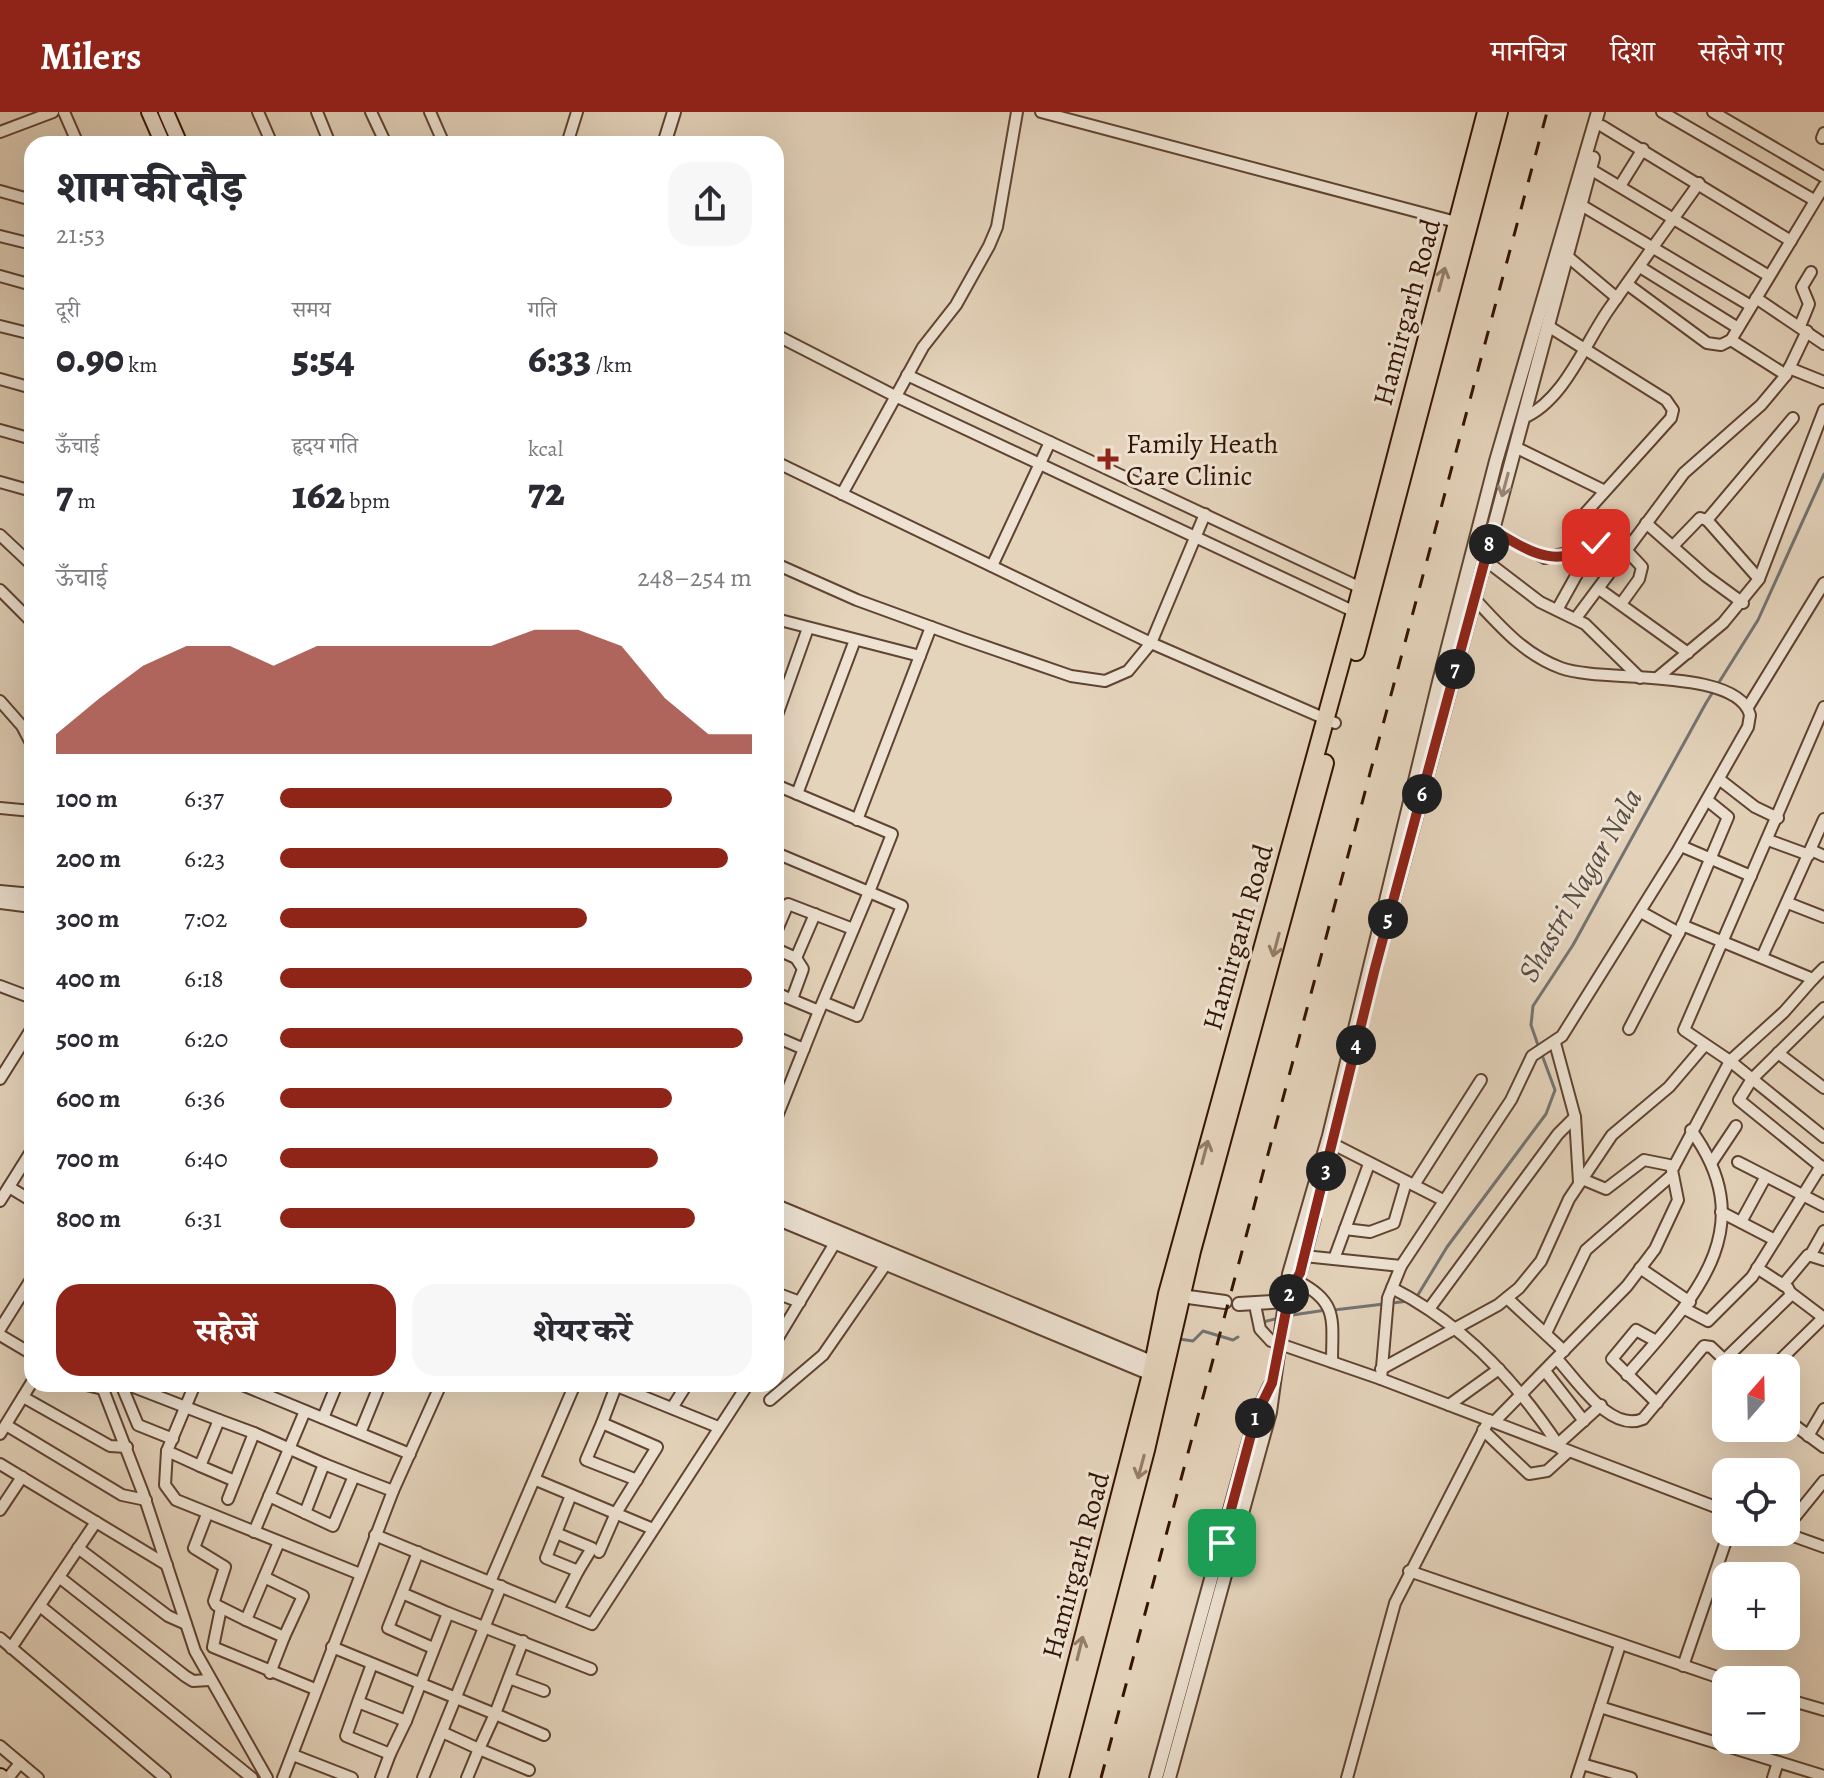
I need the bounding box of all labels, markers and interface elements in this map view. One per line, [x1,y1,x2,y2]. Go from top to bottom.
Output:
text: Milers [40,30,142,82]
text: मानचित्र [1490,33,1566,71]
text: दिशा [1610,33,1655,71]
text: सहेजे गए [1699,33,1784,71]
text: शाम की दौड़ [56,157,244,217]
button: share [668,162,752,246]
street label: Hamirgarh Road [1364,214,1450,410]
text: 21:53 [56,217,105,252]
one-way arrow [1435,267,1450,293]
text: दूरी [56,295,80,325]
text: समय [292,295,331,325]
text: गति [528,295,557,325]
text: 0.90 [56,331,124,386]
text: 5:54 [292,331,355,386]
text: 6:33 [528,331,591,386]
text: km [124,350,158,380]
text: /km [591,350,632,380]
place label: Family Heath Care Clinic [1126,425,1279,495]
text: ऊँचाई [56,431,99,461]
text: हृदय गति [292,431,358,461]
text: kcal [528,434,563,464]
marker: Family Heath Care Clinic [1097,448,1119,470]
text: 72 [528,464,565,519]
text: 7 [56,467,73,522]
text: 162 [292,467,345,522]
one-way arrow [1497,471,1512,497]
text: m [73,486,96,516]
text: bpm [345,486,390,516]
pin [1562,509,1630,577]
icon: check [1574,521,1618,565]
pin: 8 [1469,524,1509,564]
text: 8 [1484,529,1494,559]
text: ऊँचाई [56,560,107,595]
text: 248–254 m [637,560,752,595]
pin: 7 [1435,649,1475,689]
text: 7 [1450,654,1460,684]
pin: 6 [1402,774,1442,814]
text: 6 [1417,779,1427,809]
text: 100 m [56,781,118,816]
text: 6:37 [184,781,224,816]
water label: Shastri Nagar Nala [1508,781,1652,989]
street label: Hamirgarh Road [1193,839,1283,1035]
text: 200 m [56,841,121,876]
text: 6:23 [184,841,225,876]
pin: 5 [1368,899,1408,939]
text: 300 m [56,901,120,936]
text: 7:02 [184,901,227,936]
text: 5 [1383,904,1393,934]
one-way arrow [1268,931,1283,957]
text: 400 m [56,961,121,996]
text: 6:18 [184,961,224,996]
text: 500 m [56,1021,120,1056]
text: 6:20 [184,1021,228,1056]
pin: 4 [1336,1025,1376,1065]
text: 4 [1351,1030,1361,1060]
text: 600 m [56,1081,121,1116]
text: 6:36 [184,1081,225,1116]
one-way arrow [1198,1139,1213,1165]
text: 700 m [56,1141,120,1176]
text: 6:40 [184,1141,228,1176]
pin: 3 [1306,1151,1346,1191]
text: 3 [1321,1156,1331,1186]
text: 800 m [56,1201,121,1236]
text: 6:31 [184,1201,222,1236]
pin: 2 [1269,1274,1309,1314]
text: 2 [1284,1279,1294,1309]
button: सहेजें [56,1284,396,1376]
button: शेयर करें [412,1284,752,1376]
north arrow [1712,1354,1800,1442]
map controls [1712,1354,1800,1754]
pin: 1 [1235,1398,1275,1438]
text: 1 [1251,1403,1259,1433]
one-way arrow [1133,1454,1148,1480]
button: locate [1712,1458,1800,1546]
street label: Hamirgarh Road [1033,1467,1119,1663]
pin [1188,1509,1256,1577]
icon: arrive [1200,1521,1244,1565]
button: + [1712,1562,1800,1650]
one-way arrow [1073,1636,1088,1662]
button: − [1712,1666,1800,1754]

